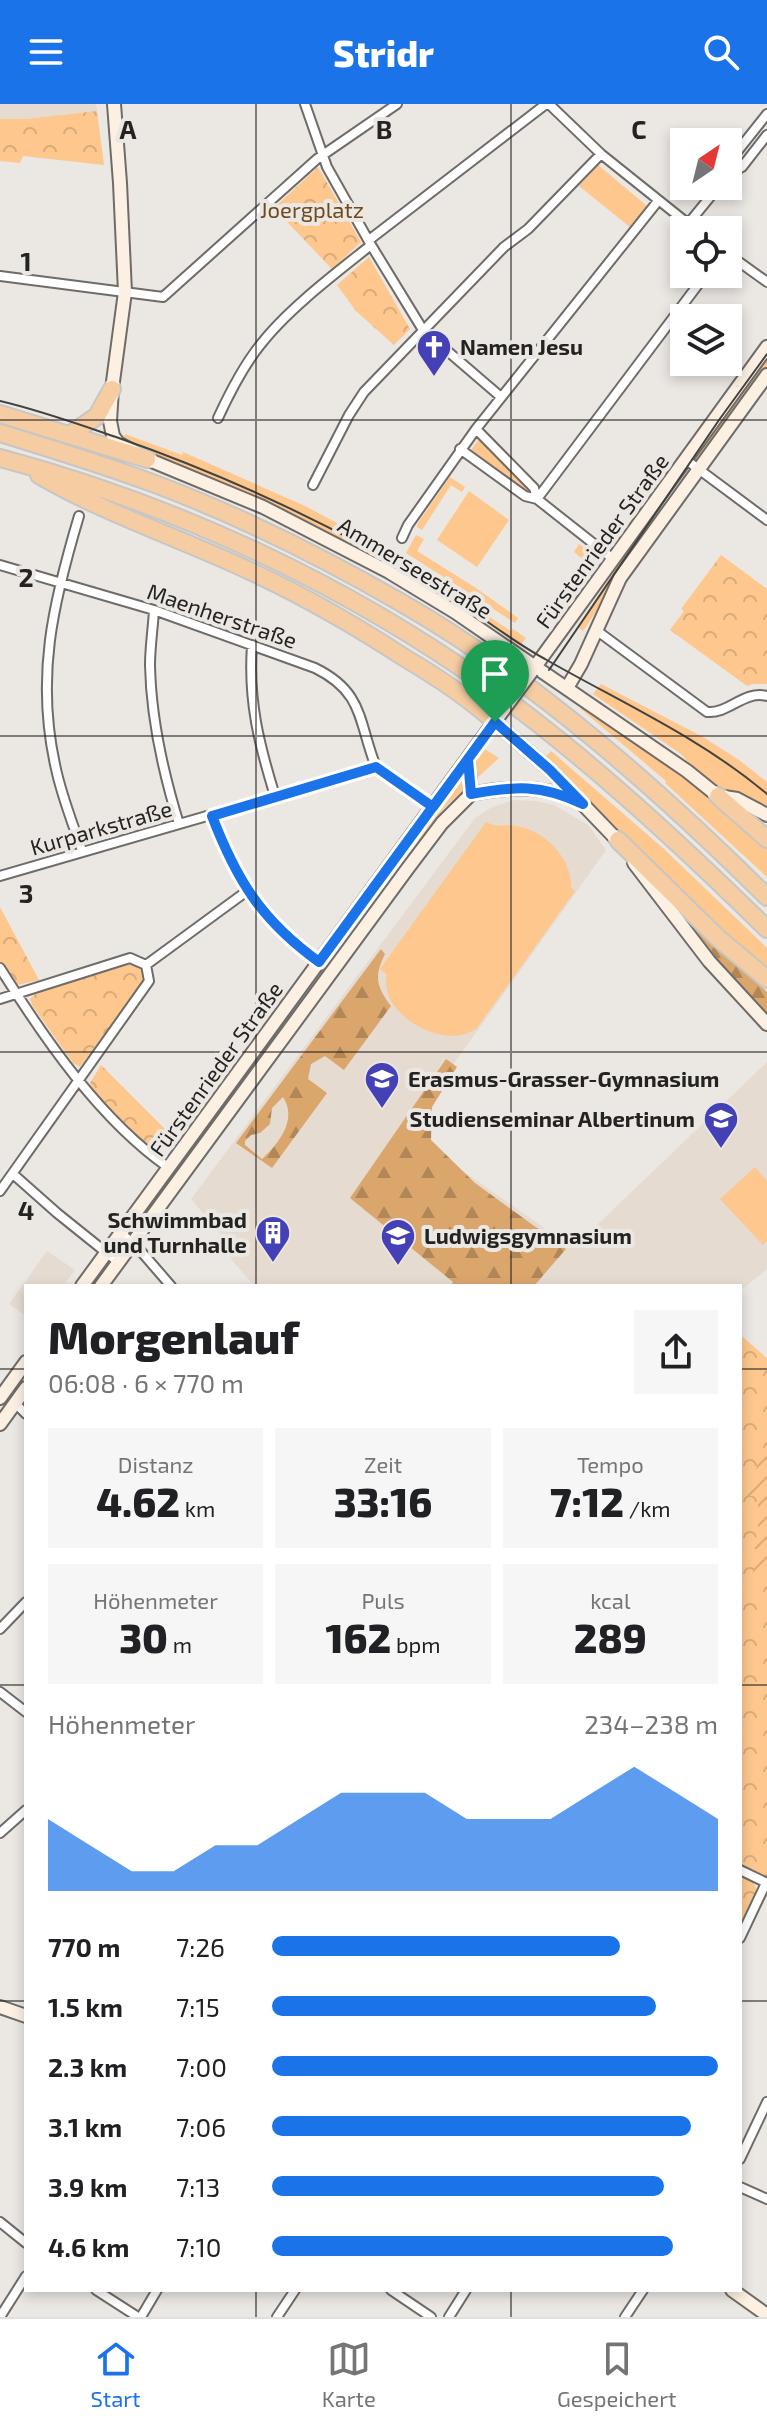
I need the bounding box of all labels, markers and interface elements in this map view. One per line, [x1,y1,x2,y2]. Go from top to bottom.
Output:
icon: menu [24,30,68,74]
icon: search [699,30,743,74]
text: Stridr [333,31,434,74]
text: A [120,113,137,144]
text: B [376,113,392,144]
text: C [631,113,647,144]
north arrow [670,128,742,200]
map controls [670,128,742,376]
park label: Joergplatz [260,196,364,222]
button: locate [670,216,742,288]
text: 1 [20,245,32,276]
button: layers [670,304,742,376]
church icon: Namen Jesu [415,328,453,378]
place label: Namen Jesu [460,333,583,359]
street label: Fürstenrieder Straße [529,448,673,633]
street label: Ammerseestraße [334,511,497,623]
text: 2 [18,561,34,592]
street label: Maenherstraße [144,577,301,653]
pin [461,640,529,722]
icon: arrive [473,652,517,696]
street label: Kurparkstraße [27,794,175,860]
text: 3 [19,877,33,908]
street label: Fürstenrieder Straße [143,976,287,1161]
school or university icon: Erasmus-Grasser-Gymnasium [363,1060,401,1110]
place label: Erasmus-Grasser-Gymnasium [408,1065,719,1092]
school or university icon: Studienseminar Albertinum [702,1100,740,1150]
place label: Studienseminar Albertinum [410,1105,695,1131]
text: 4 [18,1194,34,1225]
place label: Schwimmbad und Turnhalle [104,1206,247,1257]
building icon: Schwimmbad und Turnhalle [254,1214,292,1264]
school or university icon: Ludwigsgymnasium [379,1217,417,1267]
place label: Ludwigsgymnasium [424,1222,632,1249]
text: Morgenlauf [48,1310,299,1363]
button: share [634,1310,718,1394]
text: 06:08 · 6 × 770 m [48,1367,244,1398]
text: Distanz [118,1451,194,1477]
text: Zeit [364,1451,402,1477]
text: Tempo [577,1451,644,1477]
text: 4.62 [96,1477,180,1525]
text: 33:16 [334,1477,432,1525]
text: 7:12 [550,1477,624,1525]
text: km [180,1495,215,1521]
text: /km [624,1495,671,1521]
text: Höhenmeter [93,1587,218,1613]
text: Puls [361,1587,405,1613]
text: kcal [590,1587,630,1613]
text: 30 [119,1613,168,1661]
text: 162 [325,1613,391,1661]
text: 289 [574,1613,647,1661]
text: m [168,1631,192,1657]
text: bpm [391,1631,441,1657]
text: Höhenmeter [48,1708,195,1739]
text: 234–238 m [584,1708,718,1739]
text: 770 m [48,1931,120,1962]
text: 7:26 [176,1931,225,1962]
text: 1.5 km [48,1991,123,2022]
text: 7:15 [176,1991,220,2022]
text: 2.3 km [48,2051,127,2082]
text: 7:00 [176,2051,227,2082]
text: 3.1 km [48,2111,122,2142]
text: 7:06 [176,2111,226,2142]
text: 3.9 km [48,2171,127,2202]
text: 7:13 [176,2171,220,2202]
text: 4.6 km [48,2231,129,2262]
text: 7:10 [176,2231,221,2262]
tab: Start [91,2337,140,2411]
tab: Karte [322,2337,376,2411]
tab: Gespeichert [557,2337,676,2411]

